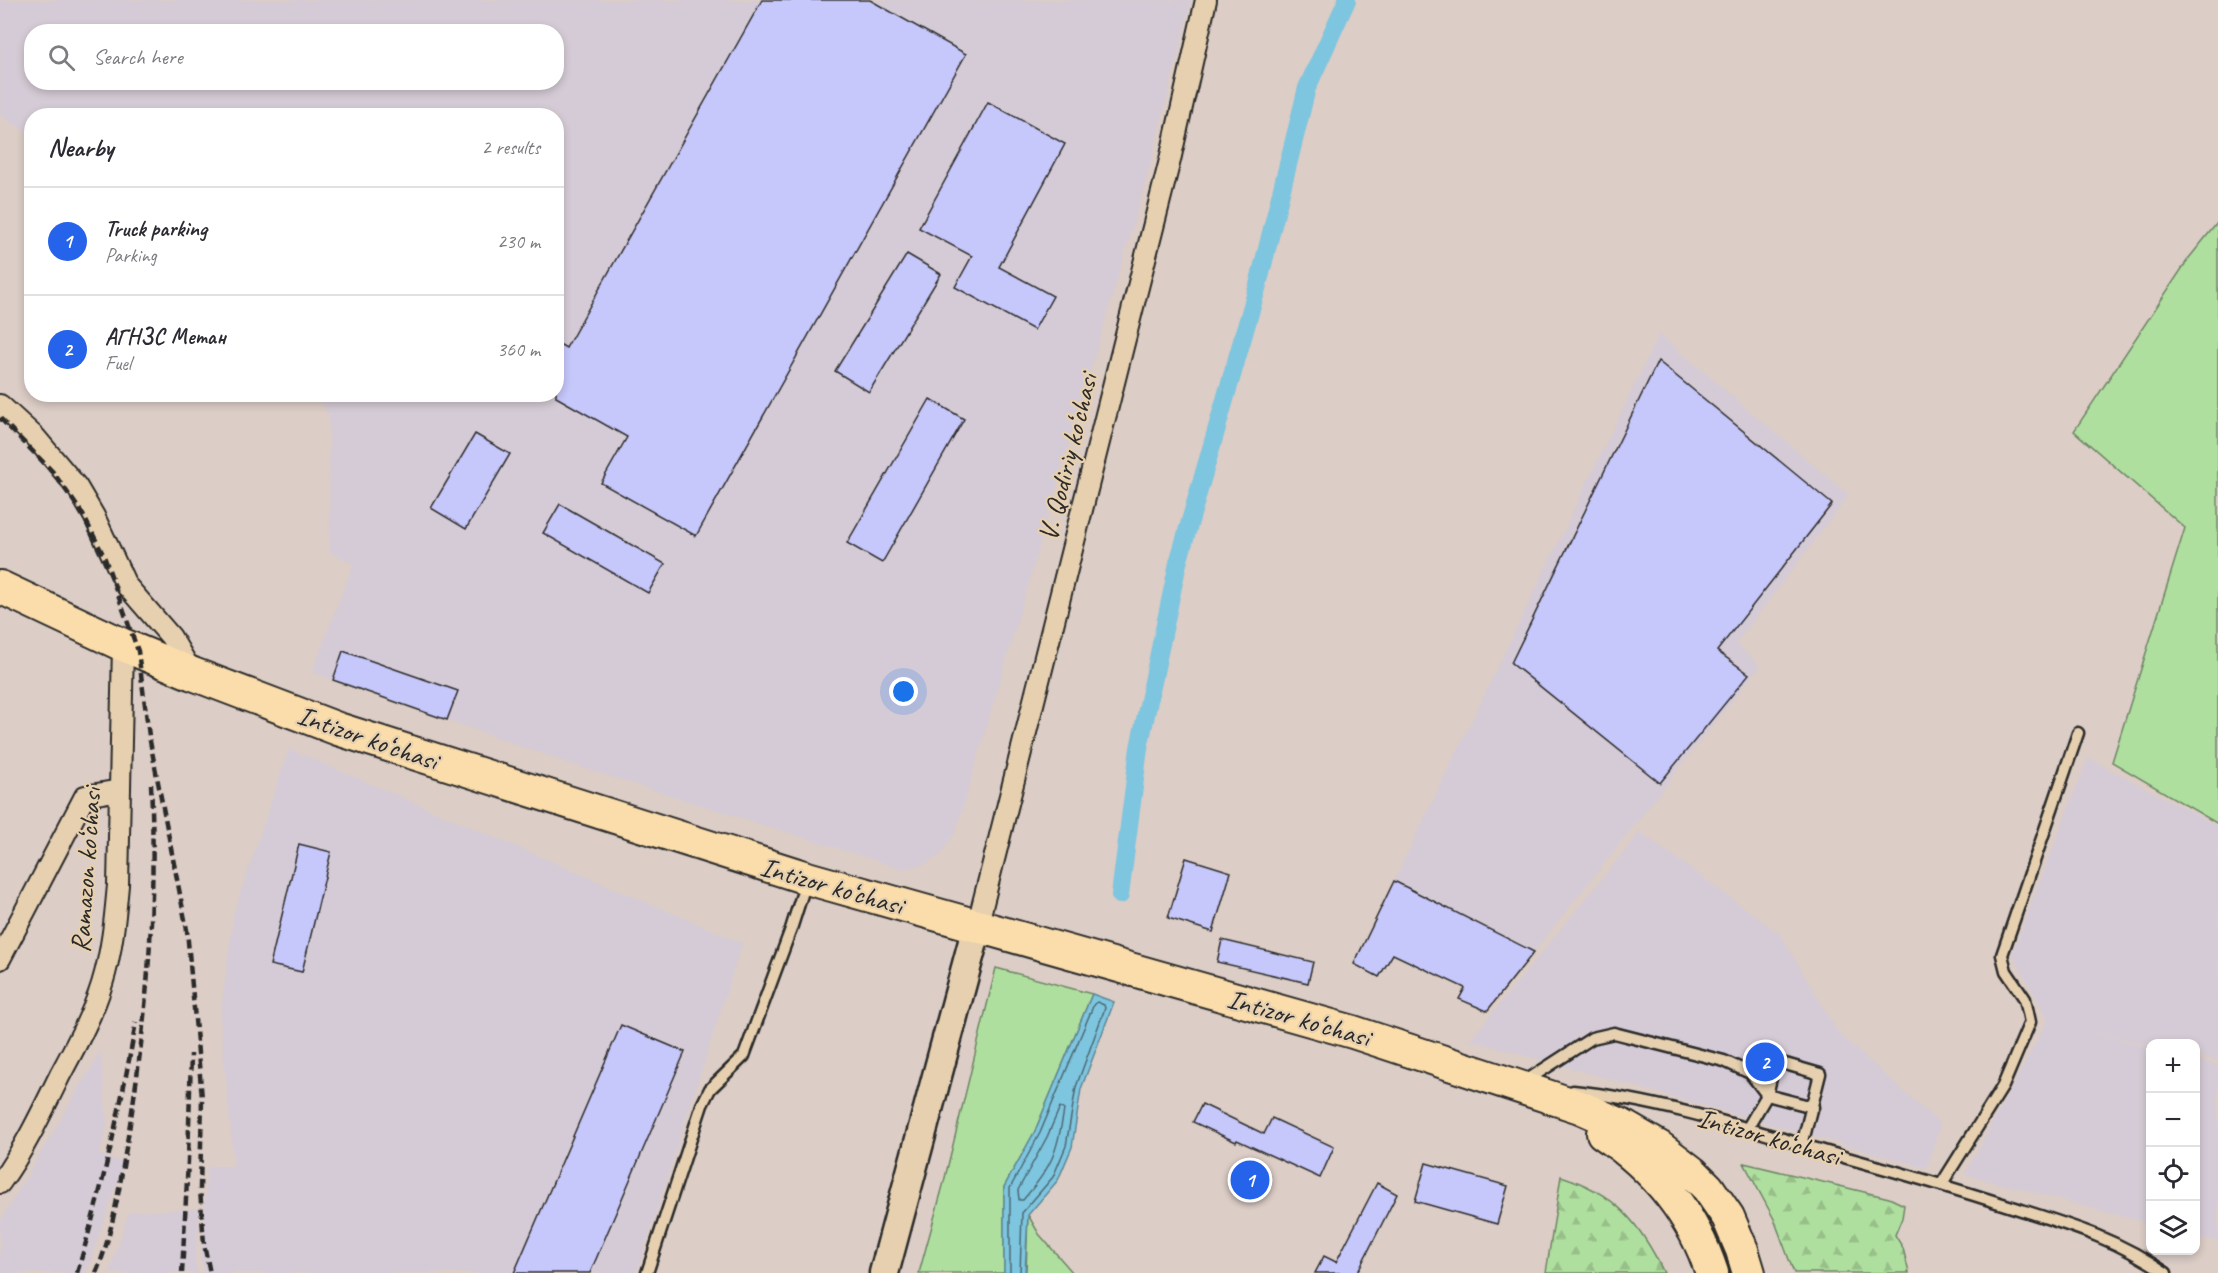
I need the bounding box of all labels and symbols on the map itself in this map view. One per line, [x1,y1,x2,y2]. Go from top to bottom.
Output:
street label: V. Qodiriy ko‘chasi [1030,366,1106,544]
your location [889,677,918,706]
street label: Intizor ko‘chasi [293,697,446,779]
street label: Ramazon ko‘chasi [62,783,109,954]
street label: Intizor ko‘chasi [757,848,911,924]
street label: Intizor ko‘chasi [1224,980,1378,1056]
pin: 2 [1746,1040,1784,1084]
street label: Intizor ko‘chasi [1694,1099,1848,1175]
pin: 1 [1230,1158,1270,1202]

